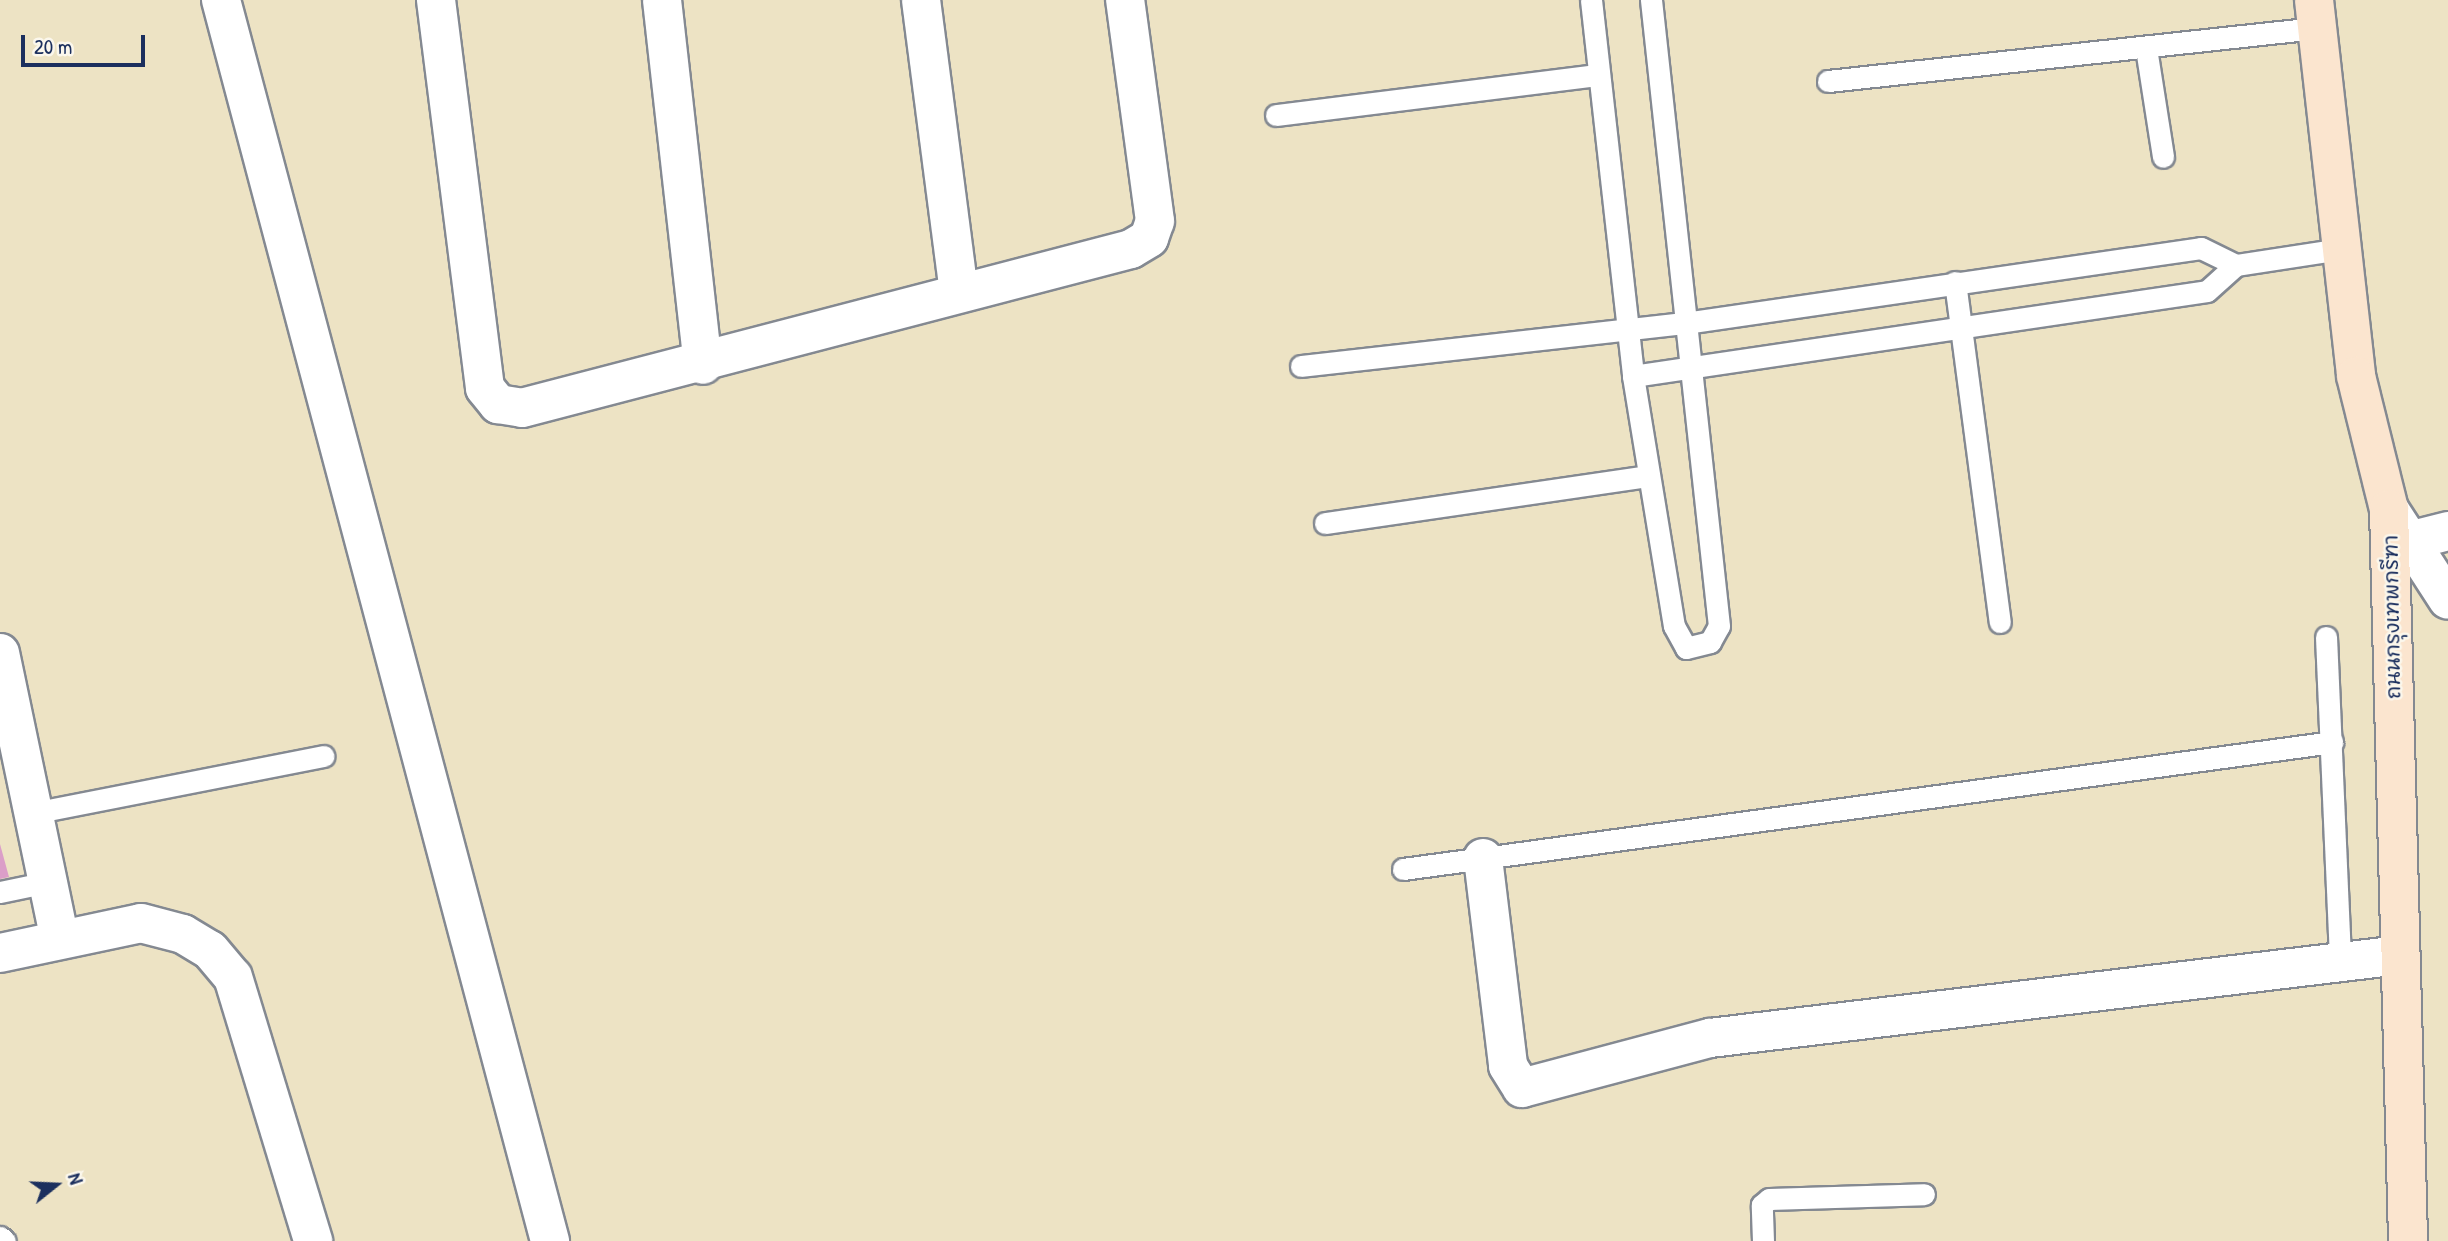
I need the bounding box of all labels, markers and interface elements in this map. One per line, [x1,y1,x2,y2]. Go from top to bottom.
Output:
scale bar [24,21,149,65]
text: 20 m [34,32,72,61]
street label: ถนนกรุงเทพกรีฑา [2378,535,2406,699]
north arrow [21,1150,91,1220]
text: N [62,1170,90,1187]

